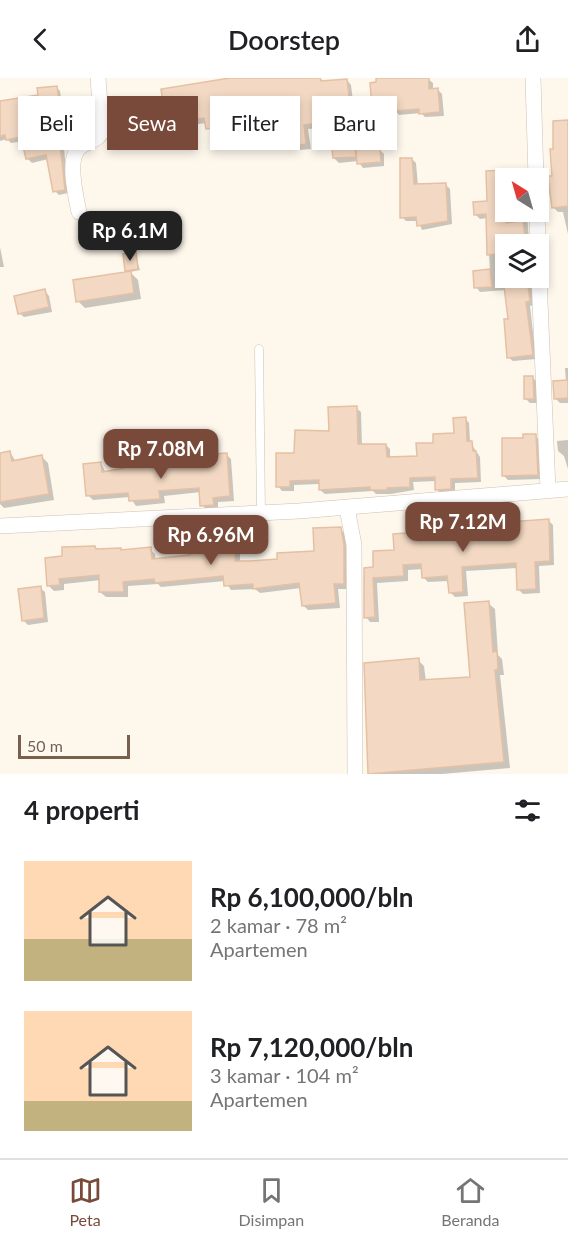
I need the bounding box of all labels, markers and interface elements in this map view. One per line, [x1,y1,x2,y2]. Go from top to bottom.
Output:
icon: back [24,23,57,56]
text: Doorstep [228,23,340,56]
icon: share [511,23,544,56]
chip: Beli [18,96,95,150]
chip: Sewa [107,96,198,150]
chip: Filter [210,96,300,150]
chip: Baru [312,96,397,150]
north arrow [495,168,549,222]
map controls [495,168,549,288]
pin: Rp 6.1M [75,211,185,262]
text: Rp 6.1M [92,218,168,242]
button: layers [495,234,549,288]
pin: Rp 7.08M [99,429,223,480]
text: Rp 7.08M [117,436,205,460]
pin: Rp 7.12M [401,502,525,553]
text: Rp 7.12M [419,509,507,533]
pin: Rp 6.96M [149,515,273,566]
text: Rp 6.96M [167,522,255,546]
scale bar [18,732,130,760]
text: 50 m [27,736,63,755]
text: 4 properti [24,794,140,826]
icon: filters [511,794,544,827]
text: Rp 6,100,000/bln [210,881,413,913]
icon: home [72,885,144,957]
text: 2 kamar · 78 m² [210,913,347,937]
text: Apartemen [210,937,308,961]
text: Rp 7,120,000/bln [210,1031,413,1063]
icon: home [72,1035,144,1107]
text: 3 kamar · 104 m² [210,1063,359,1087]
text: Apartemen [210,1087,308,1111]
tab: Peta [69,1174,102,1229]
tab: Disimpan [239,1174,304,1229]
tab: Beranda [441,1174,499,1229]

